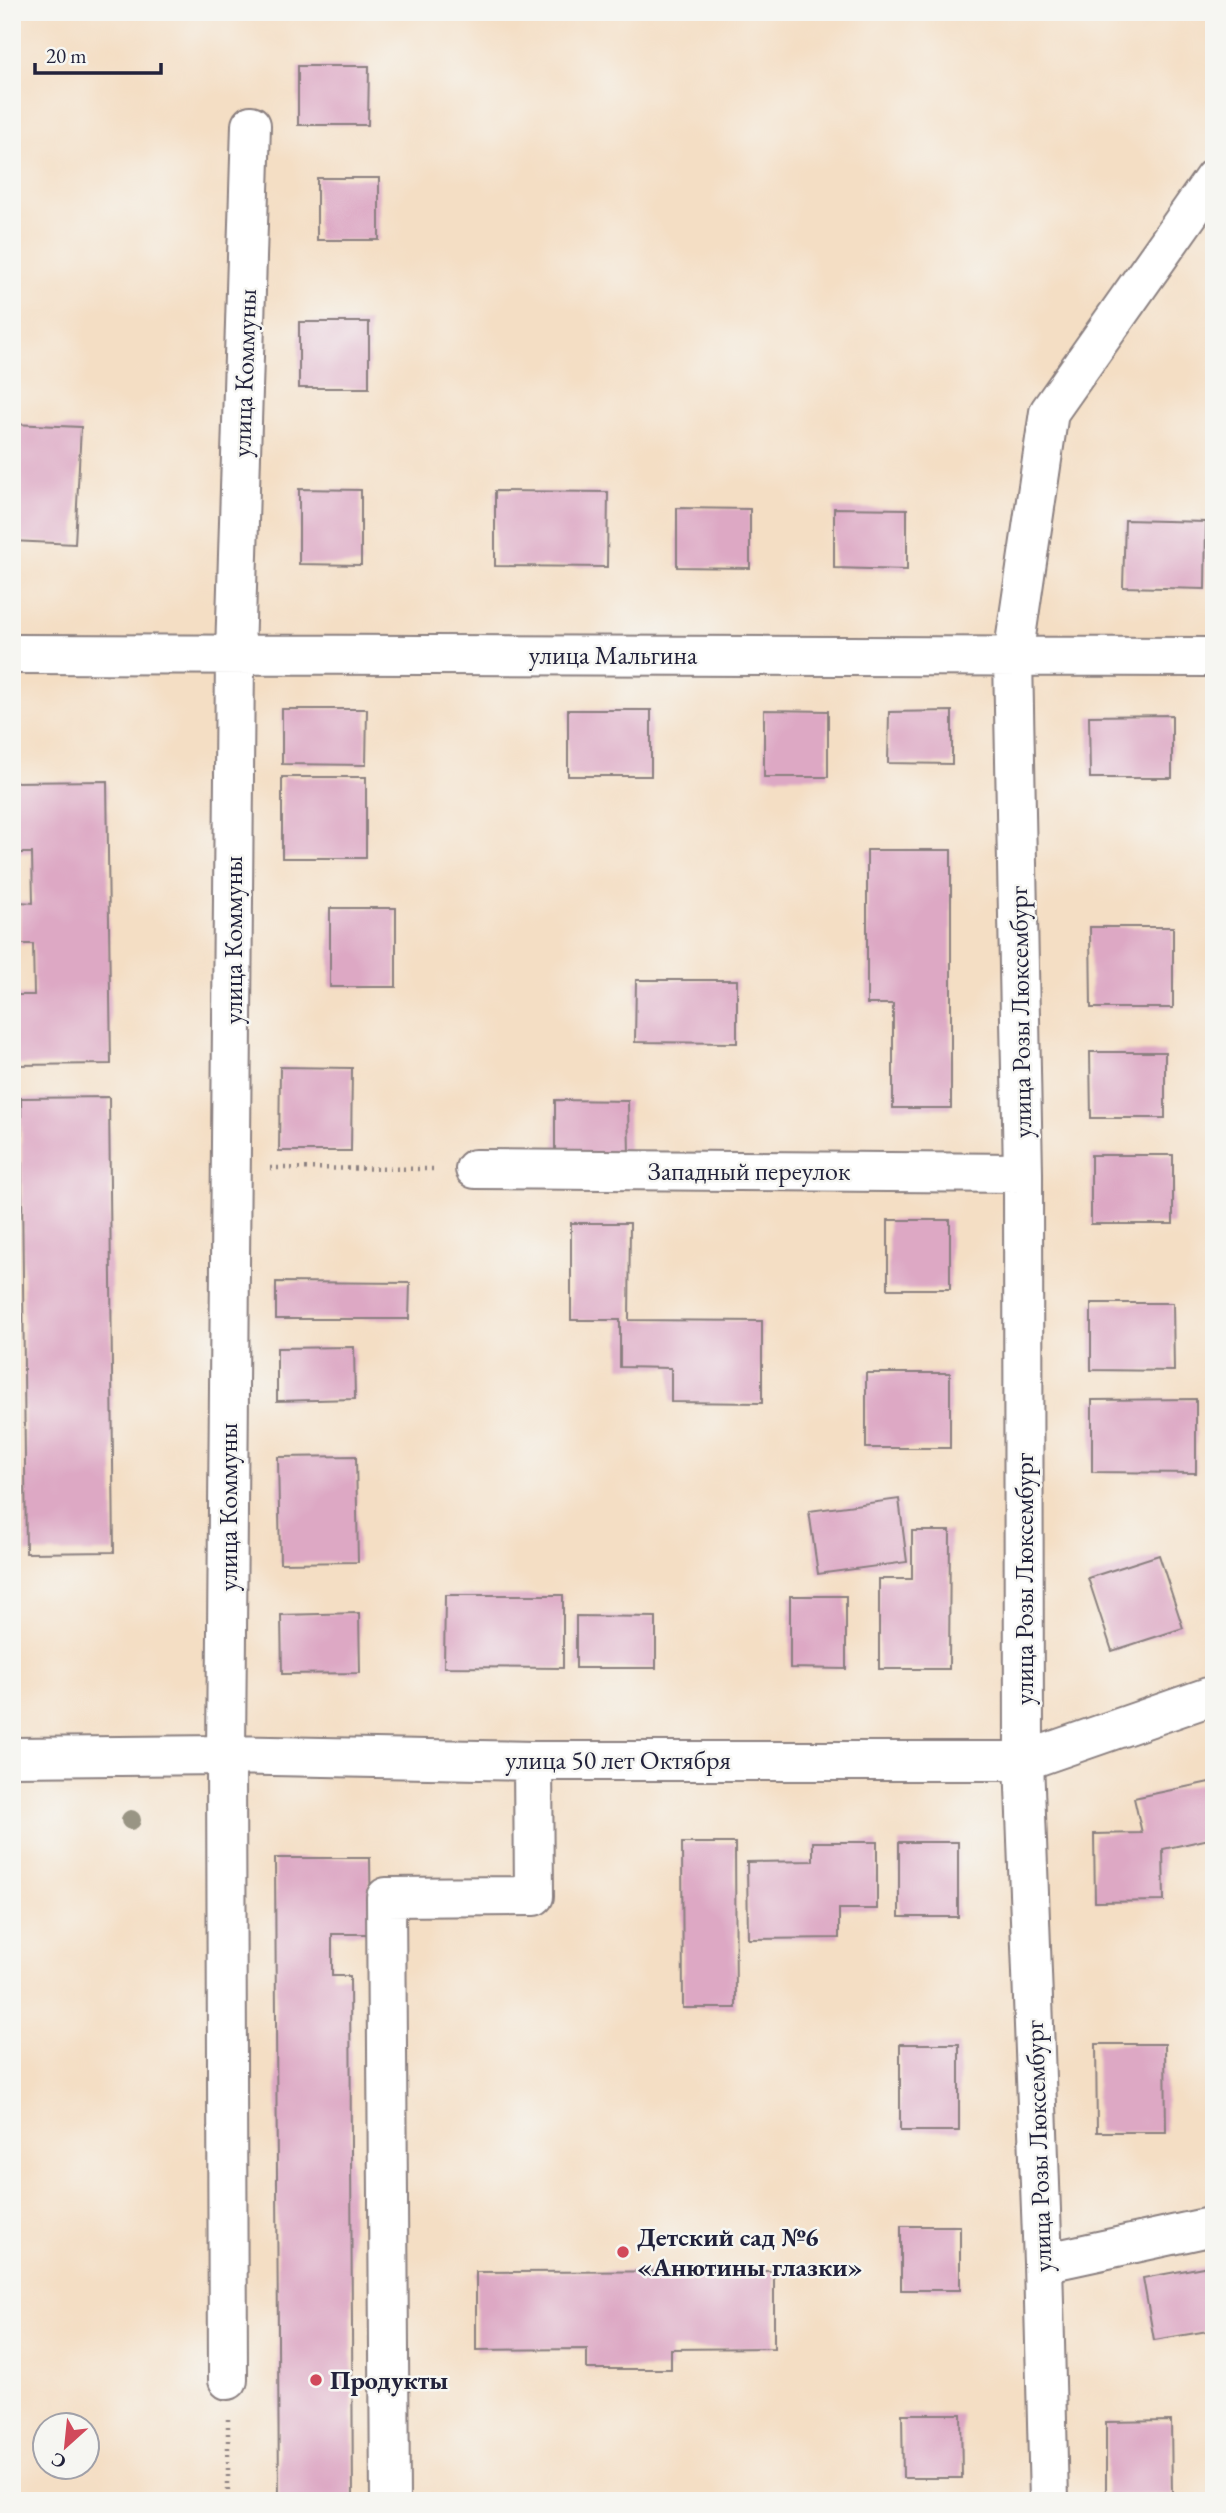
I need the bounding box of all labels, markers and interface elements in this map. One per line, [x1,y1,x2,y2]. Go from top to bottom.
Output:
scale bar [35,32,161,76]
text: 20 m [46,42,87,69]
street label: улица Коммуны [224,288,264,458]
street label: улица Мальгина [529,638,698,672]
street label: улица Коммуны [216,856,250,1024]
street label: улица Розы Люксембург [1001,886,1039,1138]
street label: Западный переулок [648,1154,851,1188]
street label: улица Коммуны [211,1423,245,1591]
street label: улица Розы Люксембург [1007,1453,1041,1705]
street label: улица 50 лет Октября [505,1743,731,1777]
street label: улица Розы Люксембург [1017,2019,1059,2273]
place label: Детский сад №6 «Анютины глазки» [637,2220,863,2284]
marker: Детский сад №6 «Анютины глазки» [615,2244,631,2260]
place label: Продукты [330,2363,448,2397]
marker: Продукты [308,2372,324,2388]
north arrow [32,2412,102,2482]
text: С [47,2447,70,2475]

